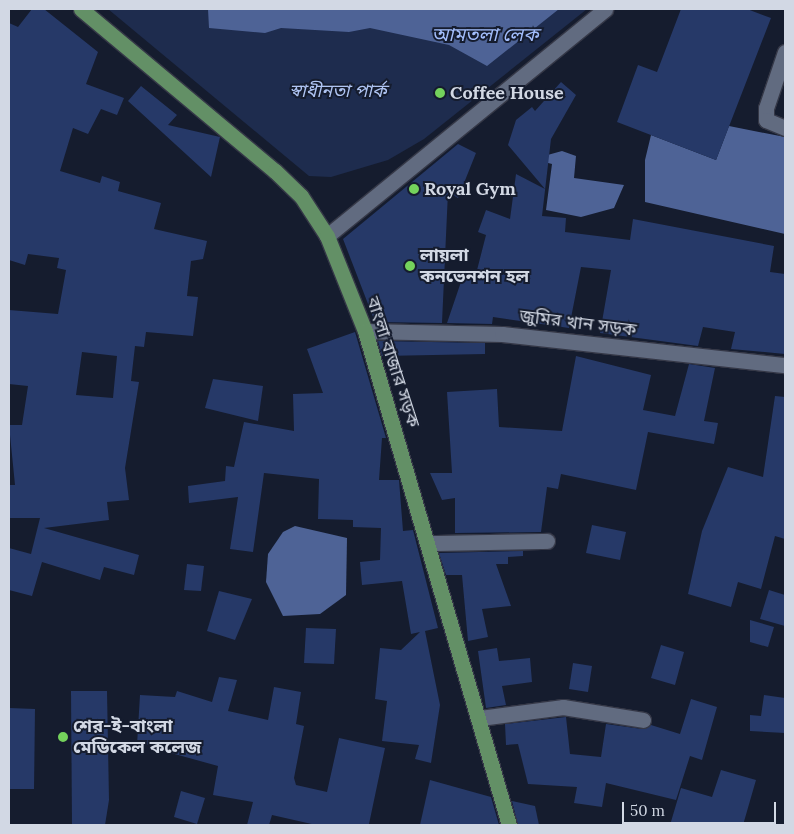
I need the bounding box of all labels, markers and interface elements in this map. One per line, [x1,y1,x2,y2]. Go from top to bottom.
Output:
water label: আমতলা লেক [431,24,539,46]
park label: স্বাধীনতা পার্ক [289,80,387,102]
place label: Coffee House [450,82,564,104]
marker: Coffee House [434,87,446,99]
place label: Royal Gym [424,178,516,200]
marker: Royal Gym [408,183,420,195]
place label: লায়লা কনভেনশন হল [420,245,529,288]
marker: লায়লা কনভেনশন হল [404,260,416,272]
street label: বাংলা বাজার সড়ক [362,294,424,430]
street label: জুমির খান সড়ক [518,305,638,341]
place label: শের-ই-বাংলা মেডিকেল কলেজ [73,716,201,759]
marker: শের-ই-বাংলা মেডিকেল কলেজ [57,731,69,743]
scale bar [624,792,778,824]
text: 50 m [630,801,665,820]

